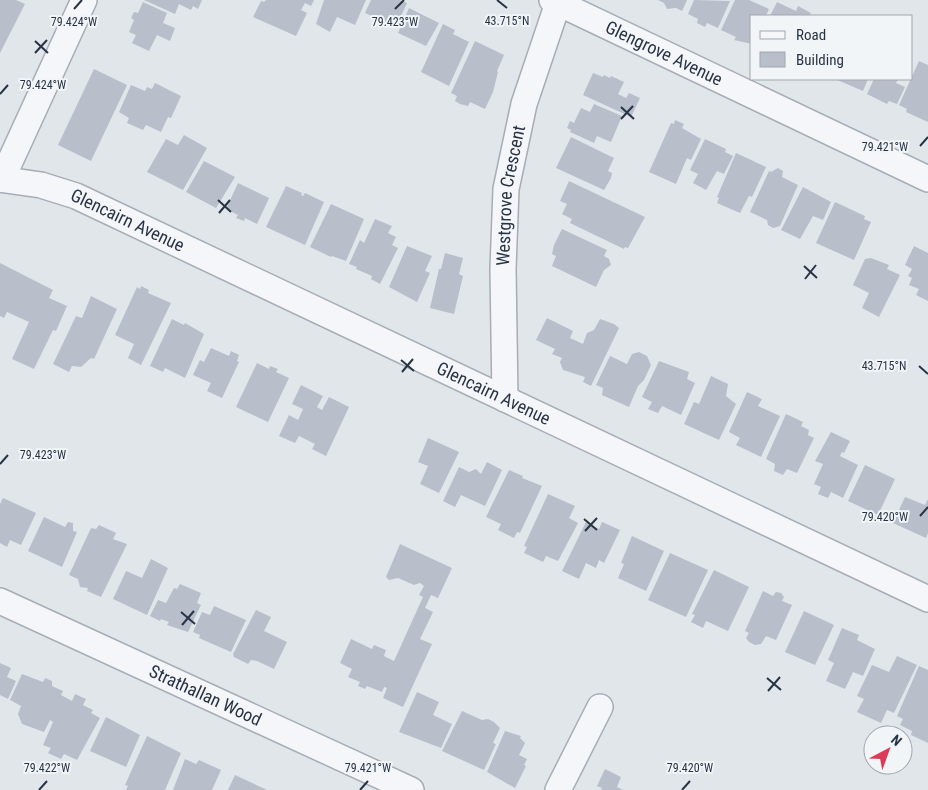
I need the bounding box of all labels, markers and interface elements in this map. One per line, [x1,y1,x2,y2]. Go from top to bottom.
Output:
text: 43.715°N [485,14,529,28]
text: 79.424°W [51,15,97,29]
text: 79.423°W [372,15,418,29]
legend [750,15,913,80]
street label: Glengrove Avenue [602,16,726,90]
text: Road [796,26,826,44]
text: Building [796,51,844,69]
text: 79.424°W [20,78,66,92]
street label: Westgrove Crescent [492,123,529,266]
text: 79.421°W [862,140,908,154]
street label: Glencairn Avenue [67,184,188,256]
street label: Glencairn Avenue [434,357,554,429]
text: 43.715°N [862,359,906,373]
text: 79.423°W [20,448,66,462]
text: 79.420°W [862,510,908,524]
street label: Strathallan Wood [146,660,265,730]
north arrow [863,725,913,775]
text: N [888,731,905,749]
text: 79.422°W [24,761,70,775]
text: 79.421°W [345,761,391,775]
text: 79.420°W [667,761,713,775]

